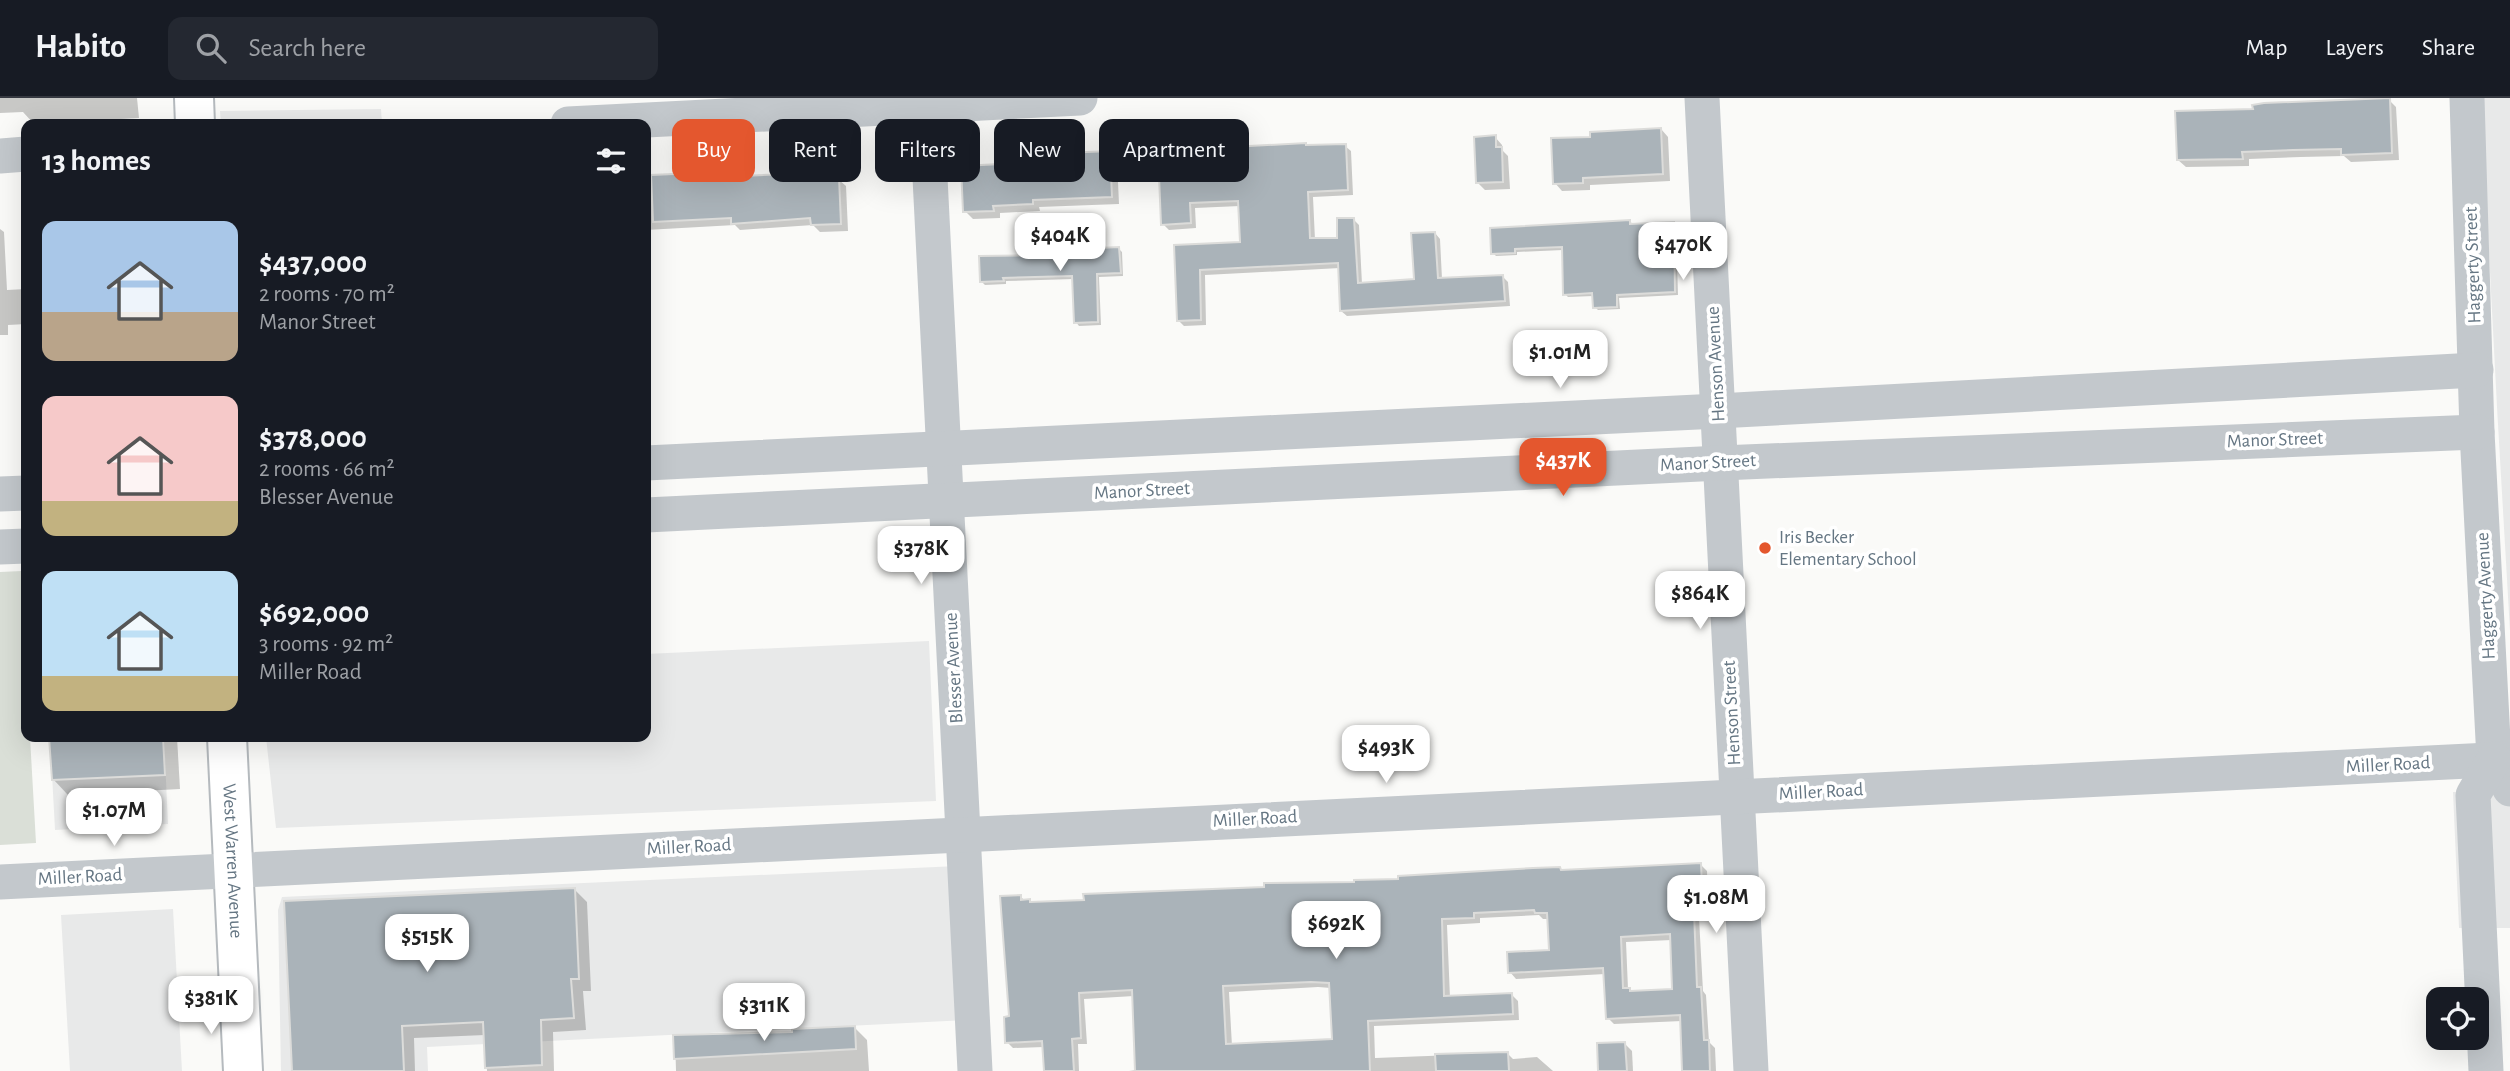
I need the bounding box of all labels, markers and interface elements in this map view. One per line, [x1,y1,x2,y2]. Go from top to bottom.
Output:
search box [168,17,658,80]
icon: search [192,29,230,67]
text: Habito [35,31,126,64]
text: Search here [248,35,366,61]
text: Map [2245,36,2287,60]
text: Layers [2325,36,2384,60]
text: Share [2422,36,2475,60]
chip: Buy [672,119,755,182]
chip: Rent [769,119,861,182]
chip: Filters [875,119,980,182]
chip: New [994,119,1085,182]
chip: Apartment [1099,119,1249,182]
icon: filters [592,142,630,180]
text: 13 homes [42,146,151,176]
street label: Haggerty Street [2461,206,2485,324]
pin: $404K [1011,214,1109,273]
pin: $470K [1634,222,1732,282]
text: $404K [1031,224,1089,247]
text: $470K [1654,233,1712,256]
text: $437,000 [259,248,367,278]
icon: home [98,249,182,333]
text: 2 rooms · 70 m² [259,283,395,306]
street label: Henson Avenue [1703,306,1729,422]
text: Manor Street [259,311,376,334]
pin: $1.01M [1503,330,1617,390]
text: $1.01M [1529,341,1591,364]
text: $378,000 [259,423,367,453]
icon: home [98,424,182,508]
street label: Manor Street [2227,429,2323,451]
pin: $437K [1514,438,1612,498]
text: $437K [1535,449,1591,472]
street label: Manor Street [1659,451,1757,475]
text: 2 rooms · 66 m² [259,458,395,481]
street label: Manor Street [1093,479,1191,503]
text: Blesser Avenue [259,486,394,509]
pin: $378K [872,526,970,586]
place label: Iris Becker Elementary School [1779,528,1917,569]
street label: Haggerty Avenue [2473,532,2499,660]
text: $378K [894,537,948,560]
marker: Iris Becker Elementary School [1757,540,1773,556]
pin: $864K [1651,572,1749,631]
text: $864K [1671,582,1729,605]
text: $692,000 [259,598,369,628]
icon: home [98,599,182,683]
street label: Blesser Avenue [942,612,966,724]
text: 3 rooms · 92 m² [259,633,393,656]
street label: Henson Street [1720,660,1744,766]
text: Miller Road [259,661,362,684]
pin: $493K [1337,726,1435,785]
text: $493K [1358,736,1414,759]
street label: Miller Road [2345,753,2431,777]
street label: Miller Road [1778,780,1864,804]
street label: West Warren Avenue [220,783,246,939]
pin: $1.07M [57,788,171,848]
text: $1.07M [82,799,146,822]
street label: Miller Road [1212,807,1298,831]
street label: Miller Road [646,835,732,859]
street label: Miller Road [37,865,123,889]
pin: $1.08M [1659,876,1773,935]
text: $1.08M [1683,886,1749,909]
pin: $692K [1287,902,1385,961]
text: $692K [1308,912,1364,935]
pin: $515K [378,914,476,974]
text: $515K [401,925,453,948]
pin: $381K [162,976,260,1036]
pin: $311K [715,984,813,1043]
text: $381K [184,987,238,1010]
map controls [2426,987,2489,1050]
button: locate [2426,987,2489,1050]
text: $311K [739,994,789,1017]

